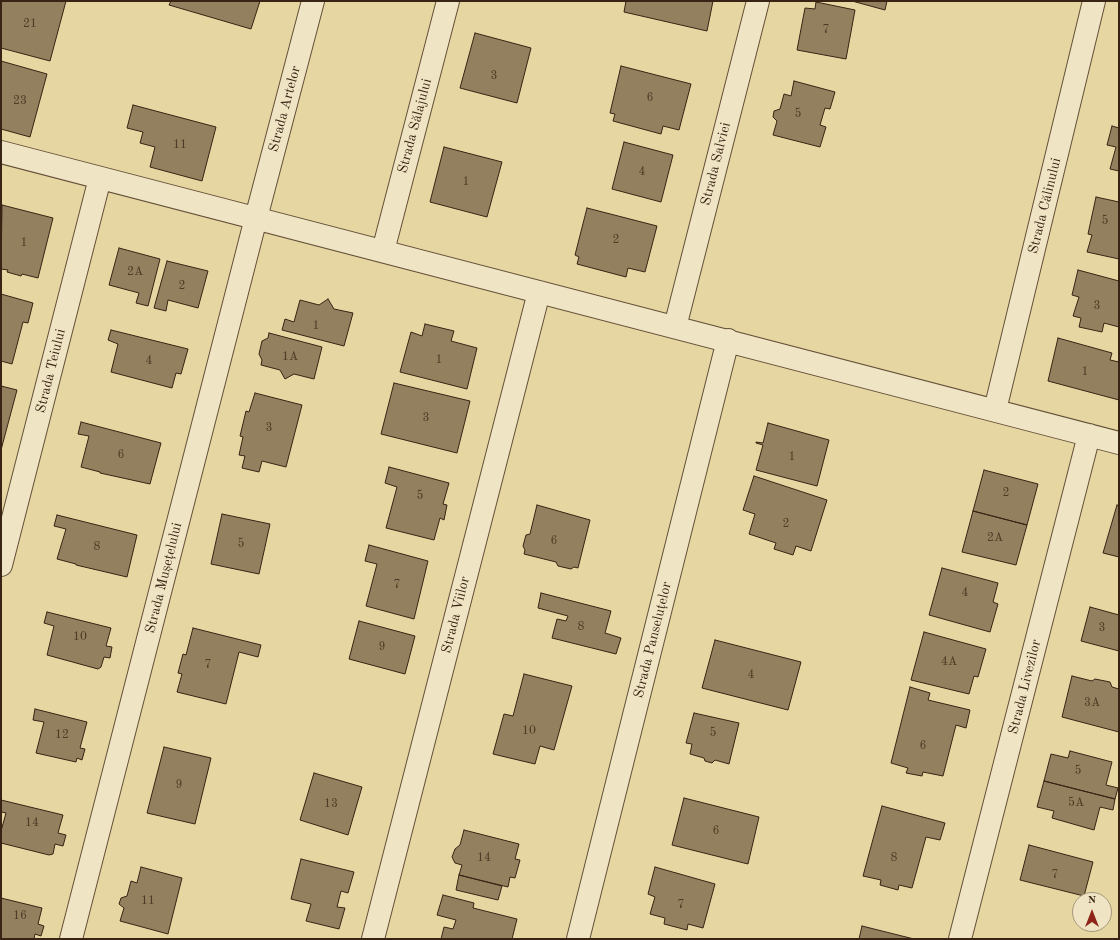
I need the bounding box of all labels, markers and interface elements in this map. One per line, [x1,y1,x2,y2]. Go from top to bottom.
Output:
house number: 21 [23,17,37,31]
house number: 7 [823,23,829,37]
street label: Strada Artelor [265,64,305,154]
house number: 3 [491,69,497,83]
street label: Strada Sălajului [394,77,436,175]
house number: 6 [647,91,653,105]
house number: 23 [13,94,27,108]
house number: 5 [795,107,801,121]
street label: Strada Salviei [698,121,734,207]
house number: 11 [173,138,187,152]
street label: Strada Călinului [1025,156,1065,256]
house number: 4 [639,165,645,179]
house number: 1 [463,175,469,189]
house number: 5 [1102,214,1108,228]
house number: 2 [613,233,619,247]
house number: 1 [21,236,27,250]
house number: 2A [127,265,143,279]
house number: 2 [179,279,185,293]
house number: 3 [1094,299,1100,313]
house number: 1 [313,319,319,333]
street label: Strada Teiului [32,327,70,415]
house number: 1A [282,350,298,364]
house number: 1 [436,353,442,367]
house number: 4 [146,354,152,368]
house number: 1 [1082,365,1088,379]
house number: 3 [423,411,429,425]
house number: 3 [266,421,272,435]
house number: 6 [118,448,124,462]
house number: 1 [789,450,795,464]
house number: 2 [1003,486,1009,500]
house number: 5 [417,489,423,503]
house number: 2 [783,517,789,531]
street label: Strada Mușețelului [142,521,186,635]
house number: 2A [987,531,1003,545]
house number: 6 [551,534,557,548]
house number: 5 [238,537,244,551]
house number: 8 [94,540,100,554]
street label: Strada Viilor [438,575,474,655]
house number: 7 [394,578,400,592]
street label: Strada Panseluțelor [630,580,676,700]
house number: 4 [962,586,968,600]
house number: 8 [578,620,584,634]
house number: 3 [1099,621,1105,635]
house number: 10 [73,630,87,644]
street label: Strada Livezilor [1005,638,1045,736]
house number: 9 [379,640,385,654]
house number: 4A [941,655,957,669]
house number: 7 [205,658,211,672]
house number: 4 [748,668,754,682]
house number: 3A [1084,696,1100,710]
house number: 10 [522,724,536,738]
house number: 5 [710,726,716,740]
house number: 12 [55,728,69,742]
house number: 6 [920,739,926,753]
house number: 5 [1075,764,1081,778]
house number: 9 [176,778,182,792]
house number: 5A [1068,796,1084,810]
house number: 13 [324,797,338,811]
house number: 14 [25,816,39,830]
house number: 6 [713,824,719,838]
house number: 14 [477,851,491,865]
house number: 8 [891,851,897,865]
house number: 7 [1052,868,1058,882]
north arrow [1072,892,1112,932]
house number: 11 [141,894,155,908]
text: N [1088,895,1096,906]
house number: 7 [678,898,684,912]
house number: 16 [13,909,27,923]

